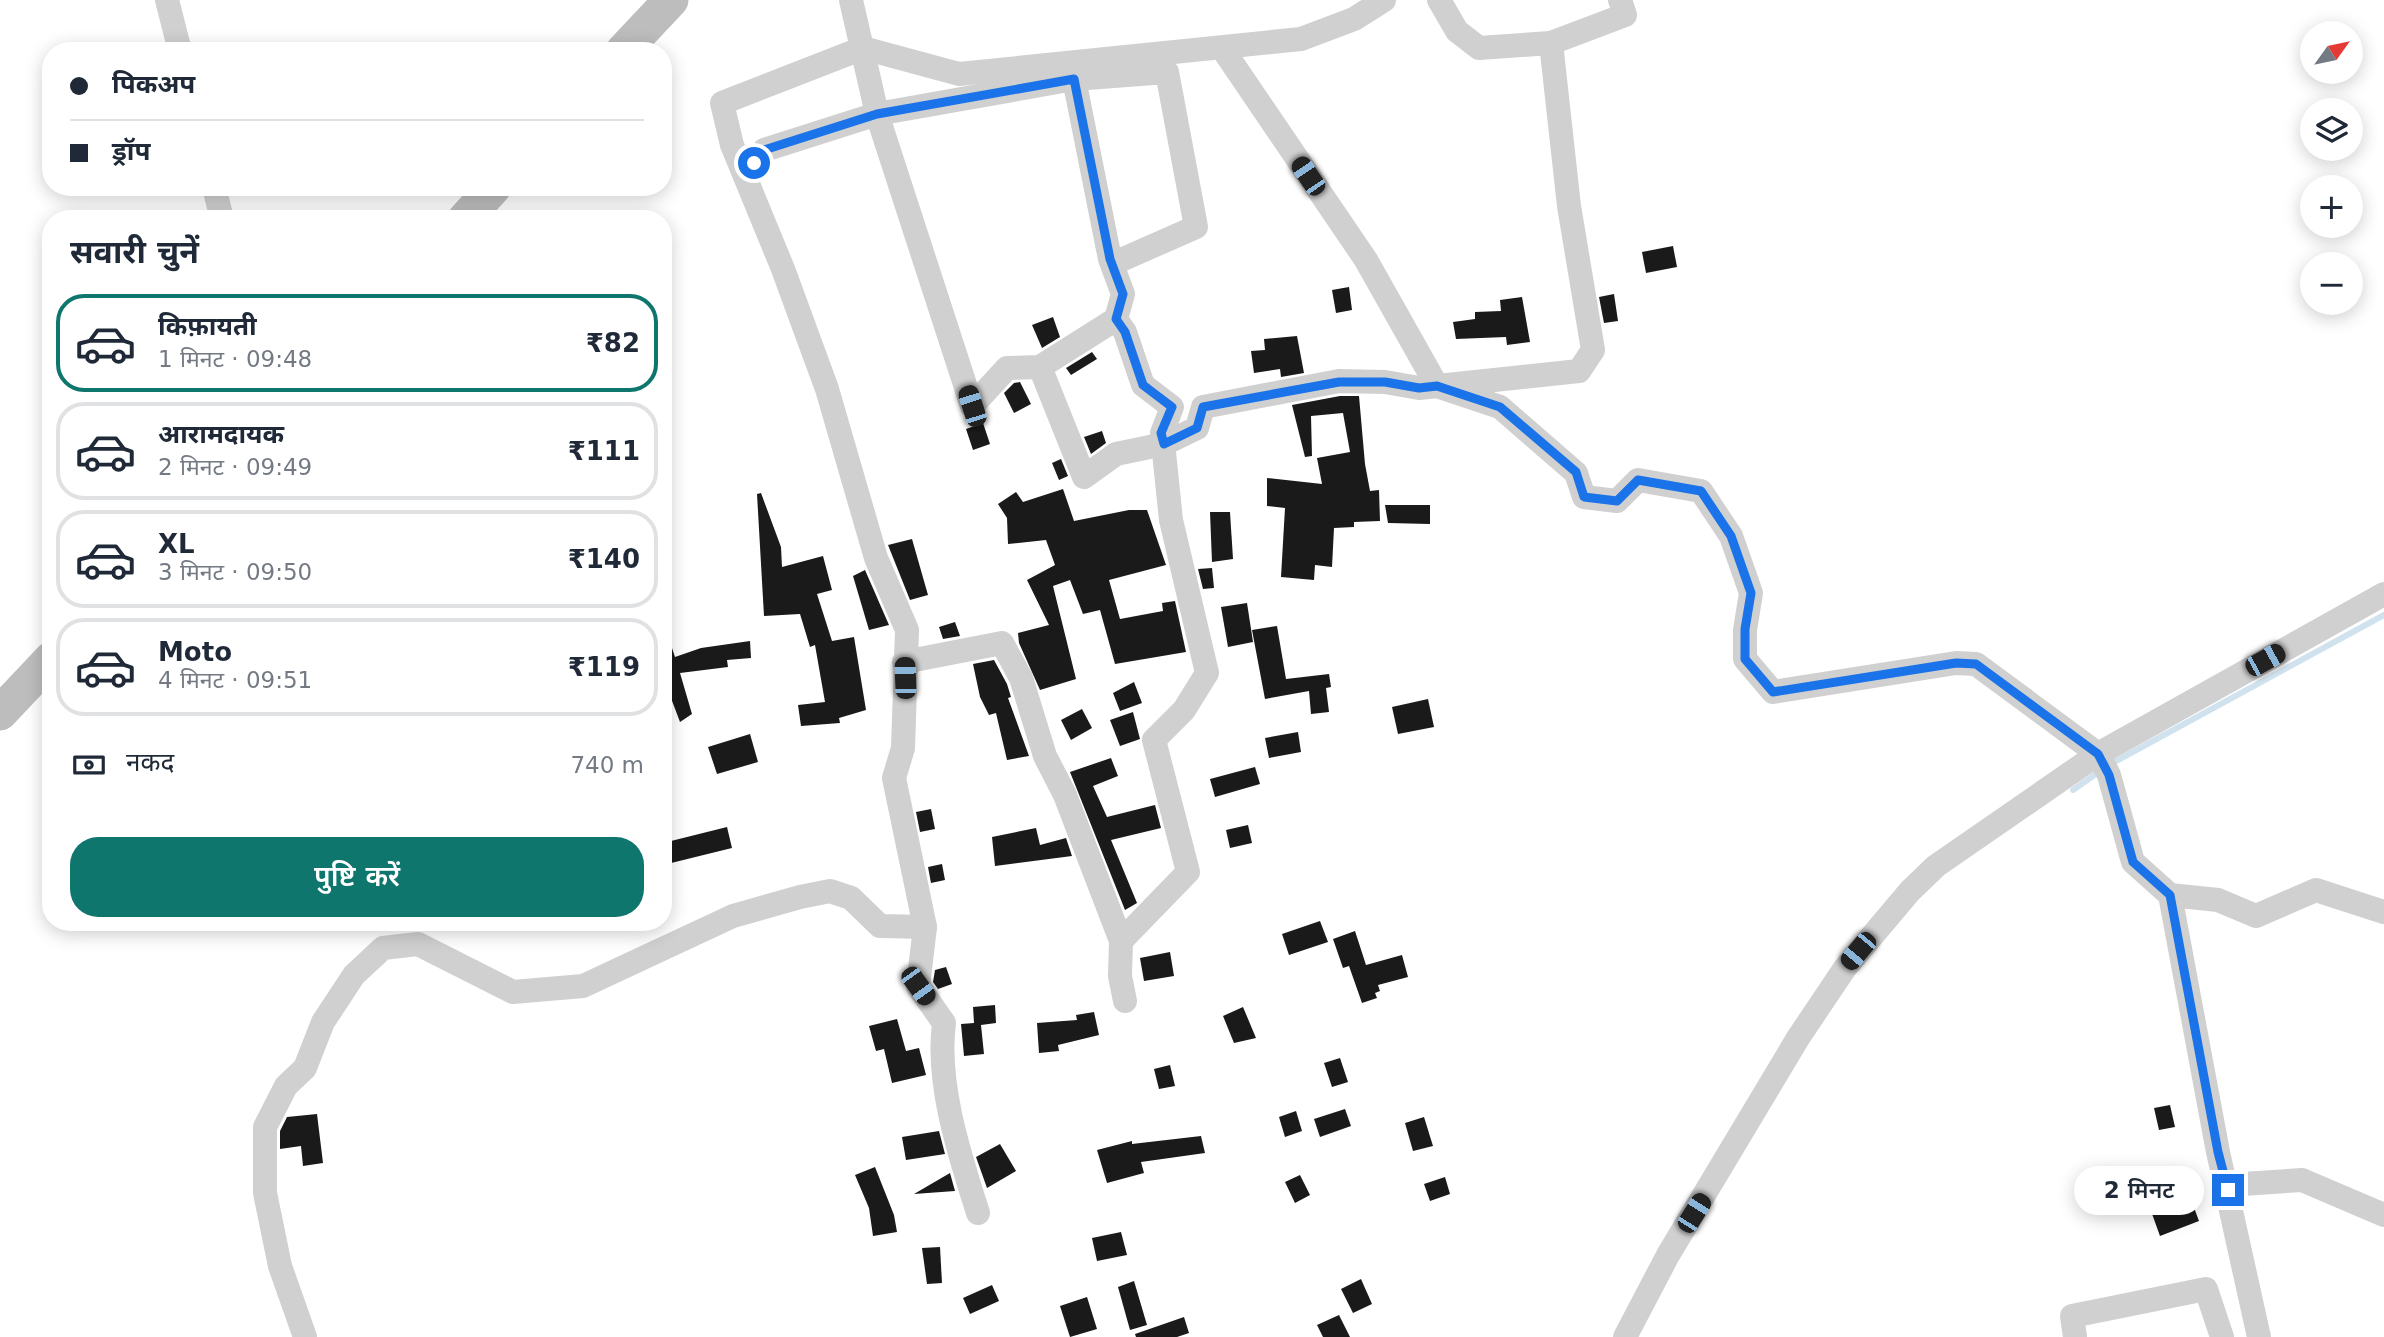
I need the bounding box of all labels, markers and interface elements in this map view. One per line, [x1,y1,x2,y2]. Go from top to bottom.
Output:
north arrow [2300,21,2362,84]
map controls [2300,21,2363,315]
text: पिकअप [112,69,195,99]
button: layers [2300,98,2363,161]
text: ड्रॉप [112,136,150,166]
route start [738,147,770,179]
car [1288,153,1329,199]
button: + [2300,175,2363,238]
text: सवारी चुनें [70,233,199,271]
button: − [2300,252,2363,315]
text: किफ़ायती [158,311,257,341]
icon: car [74,312,137,375]
text: ₹82 [586,328,640,358]
text: 1 मिनट · 09:48 [158,346,312,372]
car [956,383,989,429]
text: आरामदायक [158,419,284,449]
icon: car [74,420,137,483]
text: ₹111 [568,436,640,466]
text: 2 मिनट · 09:49 [158,454,312,480]
icon: car [74,528,137,591]
text: XL [158,529,195,559]
text: ₹140 [568,544,640,574]
text: 3 मिनट · 09:50 [158,559,312,585]
icon: car [74,636,137,699]
text: Moto [158,637,232,667]
car [2242,641,2289,679]
text: ₹119 [568,652,640,682]
car [894,657,917,699]
text: 4 मिनट · 09:51 [158,667,312,693]
icon: cash [70,746,108,784]
text: नकद [126,747,174,777]
text: 740 m [570,752,644,778]
button: पुष्टि करें [70,837,644,917]
car [1837,928,1880,974]
car [898,963,939,1009]
callout: 2 मिनट [2074,1166,2204,1214]
route end [2212,1174,2244,1206]
text: 2 मिनट [2104,1177,2174,1203]
car [1674,1190,1715,1236]

